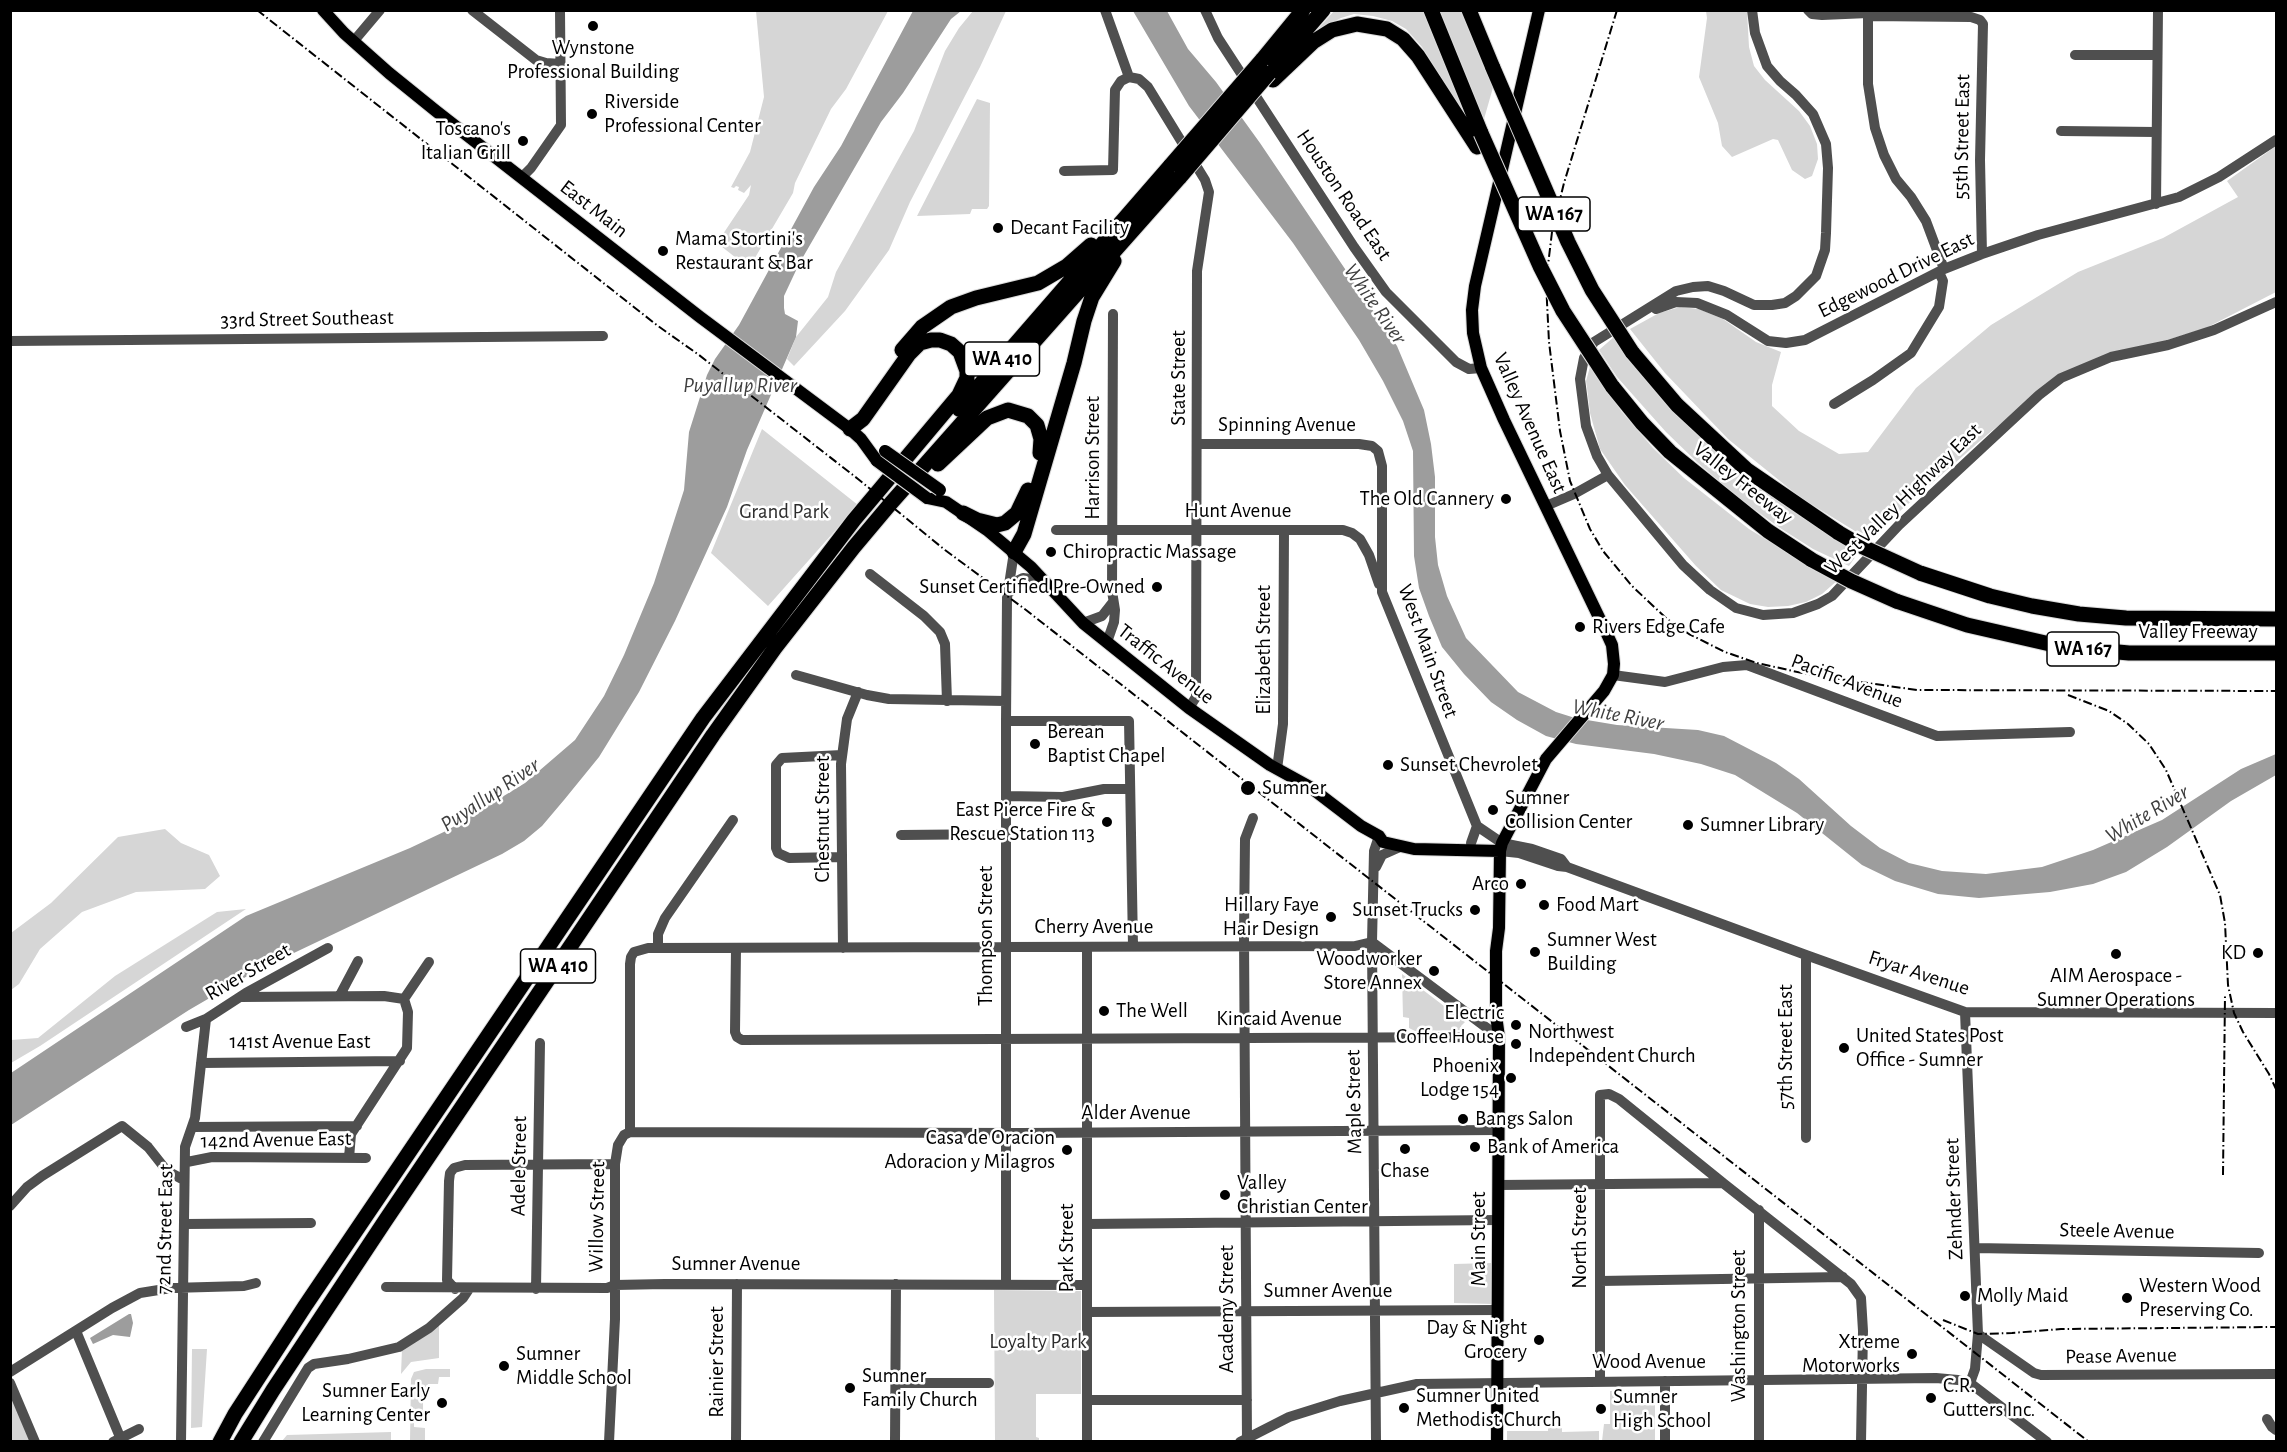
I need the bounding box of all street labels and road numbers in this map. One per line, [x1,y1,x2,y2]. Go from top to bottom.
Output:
street label: 55th Street East [1948,74,1976,200]
street label: Houston Road East [1291,125,1397,265]
street label: East Main [555,175,633,243]
road number: WA 167 [1518,197,1590,231]
street label: Edgewood Drive East [1814,226,1978,324]
street label: 33rd Street Southeast [220,305,394,333]
street label: State Street [1166,330,1192,426]
road number: WA 410 [964,342,1040,376]
street label: Valley Avenue East [1488,349,1572,497]
street label: Harrison Street [1080,396,1106,520]
street label: Spinning Avenue [1218,412,1356,438]
street label: West Valley Highway East [1819,418,1987,580]
street label: Valley Freeway [1688,436,1798,530]
street label: Hunt Avenue [1185,498,1291,524]
street label: West Main Street [1392,581,1464,721]
street label: Elizabeth Street [1251,585,1277,715]
street label: Traffic Avenue [1113,618,1219,710]
street label: Valley Freeway [2138,619,2258,645]
road number: WA 167 [2047,632,2119,666]
street label: Pacific Avenue [1788,648,1906,714]
street label: Chestnut Street [810,755,836,883]
street label: Thompson Street [973,866,999,1006]
street label: Cherry Avenue [1035,914,1153,940]
street label: River Street [201,937,295,1007]
street label: Fryar Avenue [1865,945,1973,1001]
road number: WA 410 [520,949,596,983]
street label: 57th Street East [1773,984,1799,1110]
street label: Kincaid Avenue [1216,1006,1342,1032]
street label: 141st Avenue East [229,1029,371,1055]
street label: Maple Street [1340,1050,1368,1154]
street label: Alder Avenue [1081,1100,1191,1126]
street label: Adele Street [506,1116,532,1216]
street label: 142nd Avenue East [200,1126,352,1154]
street label: Zehnder Street [1939,1138,1969,1260]
street label: Willow Street [583,1161,611,1273]
street label: 72nd Street East [151,1164,179,1294]
street label: North Street [1567,1187,1593,1289]
street label: Main Street [1466,1192,1492,1286]
street label: Park Street [1054,1203,1080,1293]
street label: Steele Avenue [2059,1217,2175,1245]
street label: Academy Street [1214,1245,1240,1373]
street label: Washington Street [1726,1250,1752,1402]
street label: Sumner Avenue [672,1251,800,1277]
street label: Sumner Avenue [1264,1278,1392,1304]
street label: Rainier Street [704,1306,730,1418]
street label: Pease Avenue [2065,1342,2177,1370]
street label: Wood Avenue [1592,1349,1706,1375]

